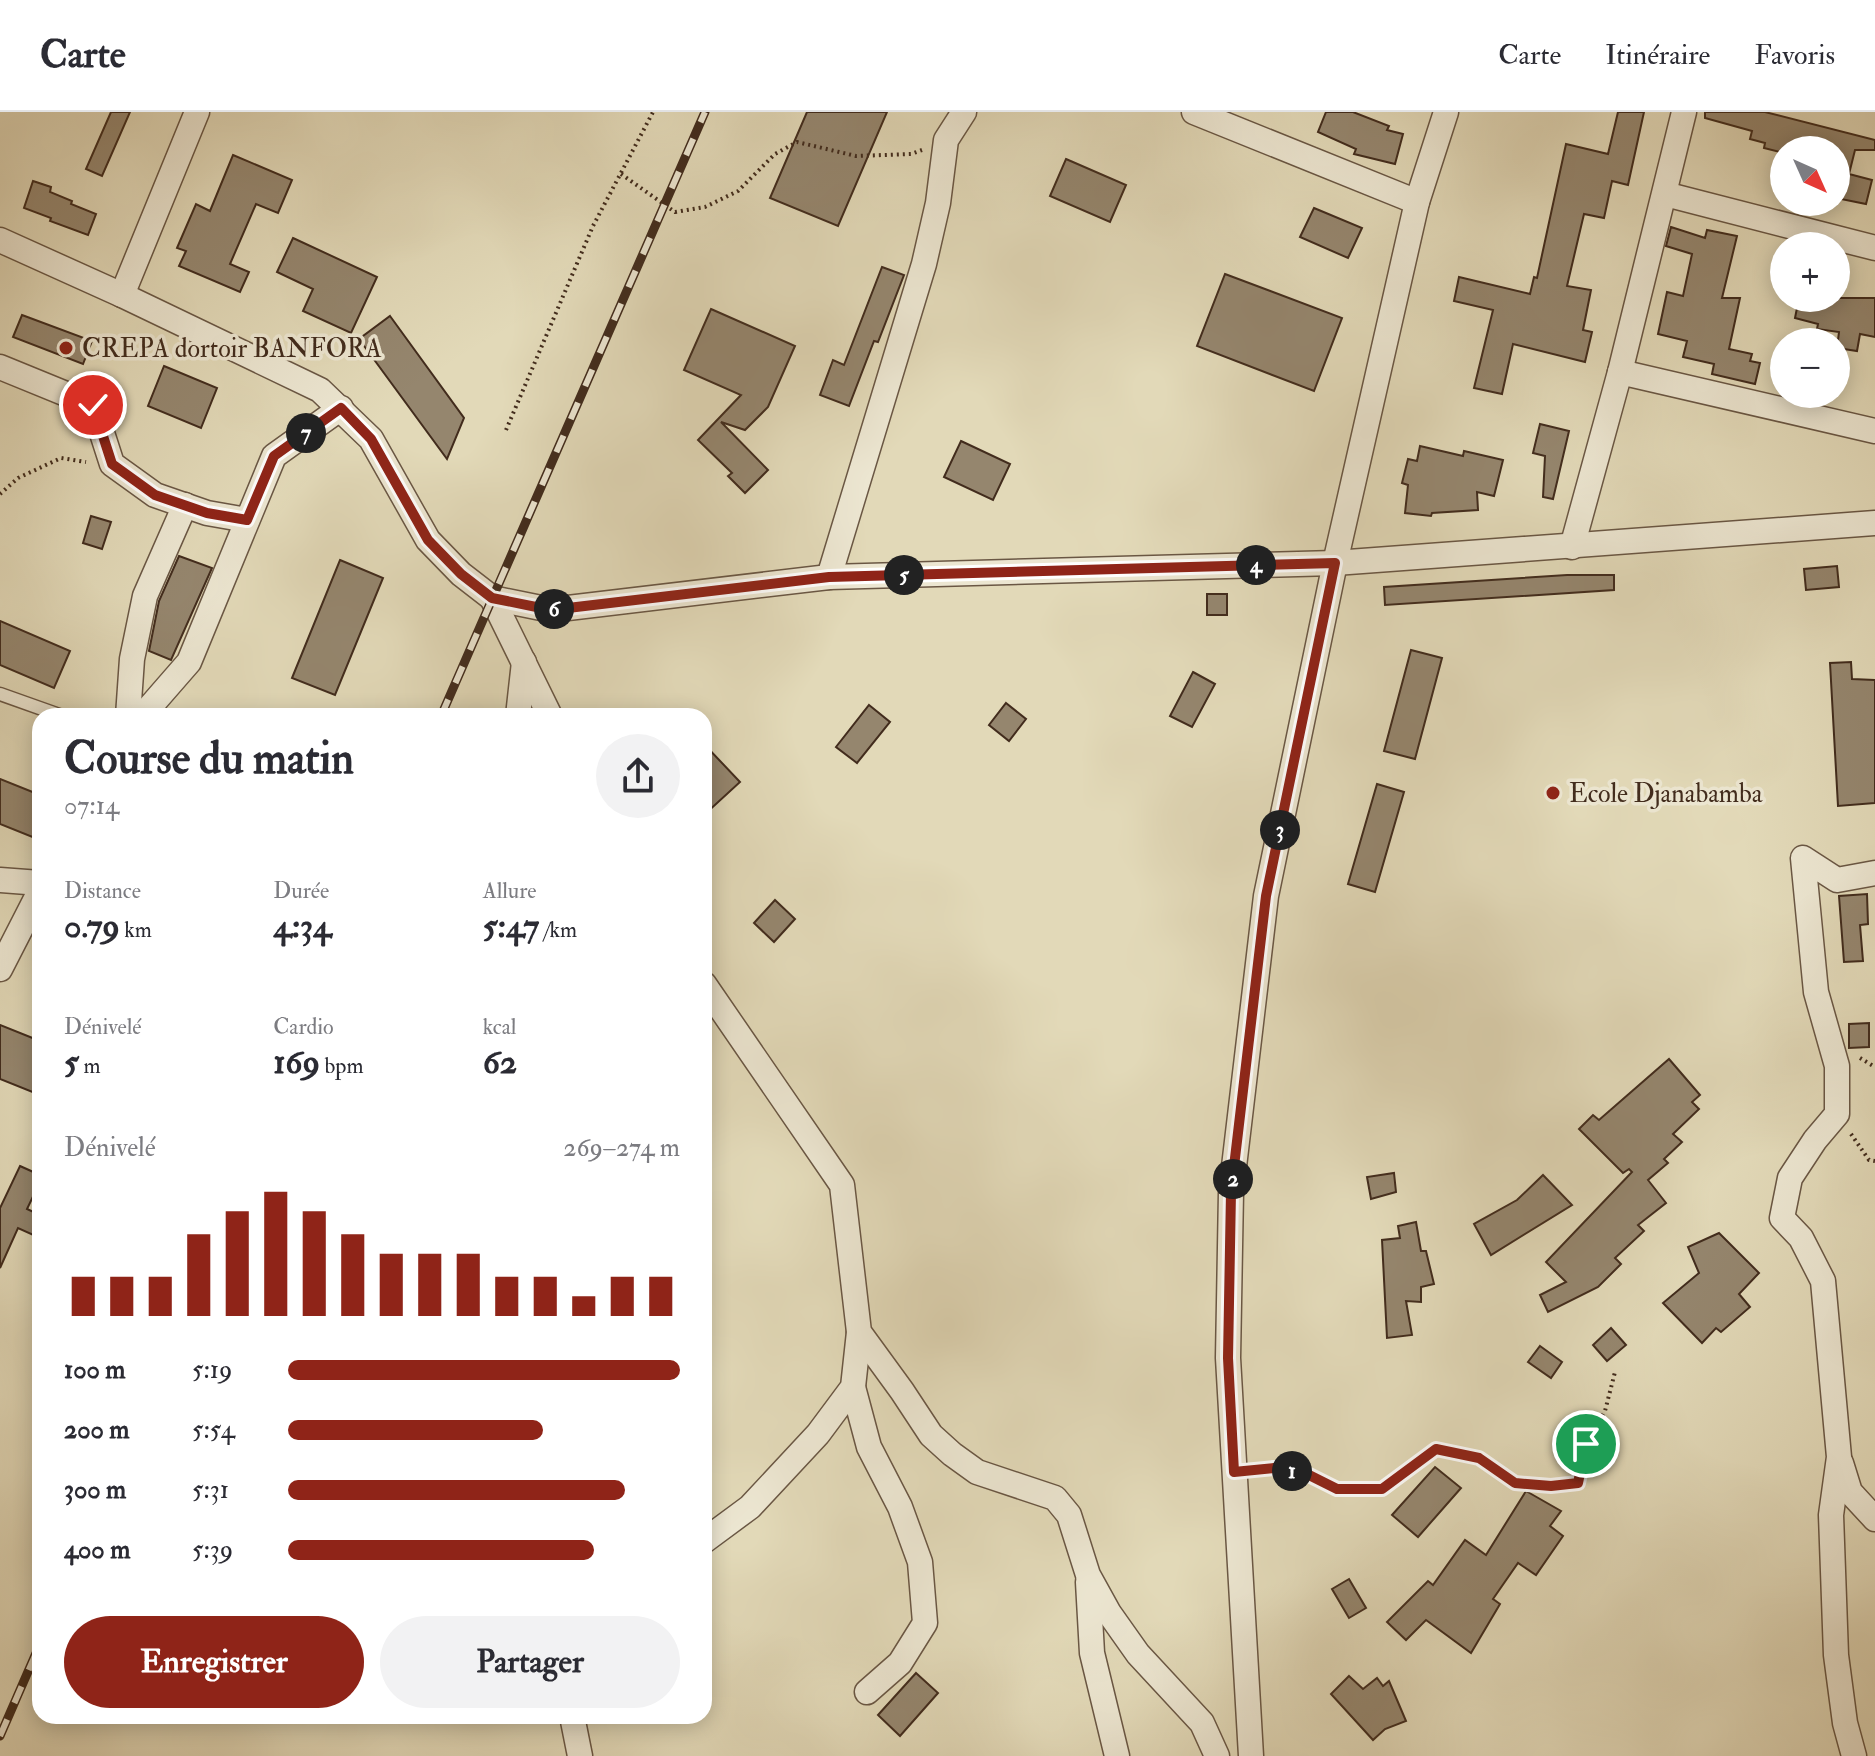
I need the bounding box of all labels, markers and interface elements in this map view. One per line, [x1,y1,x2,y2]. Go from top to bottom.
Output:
text: Carte [40,31,126,79]
text: Carte [1498,38,1561,73]
text: Itinéraire [1605,38,1710,73]
text: Favoris [1754,38,1835,73]
north arrow [1770,136,1850,216]
map controls [1770,136,1850,408]
button: + [1770,232,1850,312]
button: − [1770,328,1850,408]
place label: CREPA dortoir BANFORA [82,333,382,365]
marker: CREPA dortoir BANFORA [57,339,75,357]
pin [59,371,127,439]
icon: check [71,383,115,427]
pin: 7 [286,413,326,453]
text: 7 [301,419,311,447]
pin: 4 [1236,545,1276,585]
text: 4 [1250,551,1262,579]
pin: 5 [884,555,924,595]
text: 5 [899,561,909,589]
pin: 6 [534,589,574,629]
text: 6 [548,595,560,623]
text: Course du matin [64,732,354,787]
button: share [596,734,680,818]
place label: Ecole Djanabamba [1569,778,1763,810]
marker: Ecole Djanabamba [1544,784,1562,802]
text: 07:14 [64,790,119,822]
pin: 3 [1260,810,1300,850]
text: 3 [1276,816,1284,844]
text: Distance [64,877,141,905]
text: Durée [273,877,329,905]
text: Allure [483,877,537,905]
text: 0.79 [64,905,120,948]
text: 4:34 [273,905,331,948]
text: 5:47 [483,905,539,948]
text: km [120,916,152,944]
text: /km [539,916,577,944]
text: Dénivelé [64,1013,141,1041]
text: Cardio [273,1013,334,1041]
text: kcal [483,1013,516,1041]
text: 5 [64,1041,79,1084]
text: 169 [273,1041,320,1084]
text: 62 [483,1041,517,1084]
text: m [79,1052,101,1080]
text: bpm [320,1052,364,1080]
text: Dénivelé [64,1132,156,1164]
text: 269–274 m [563,1132,680,1164]
pin: 2 [1213,1159,1253,1199]
text: 2 [1227,1165,1239,1193]
text: 100 m [64,1354,125,1386]
text: 5:19 [192,1354,232,1386]
pin [1552,1410,1620,1478]
text: 200 m [64,1414,129,1446]
text: 5:54 [192,1414,235,1446]
icon: arrive [1564,1422,1608,1466]
pin: 1 [1272,1451,1312,1491]
text: 1 [1288,1457,1296,1485]
text: 300 m [64,1474,126,1506]
text: 5:31 [192,1474,229,1506]
text: 400 m [64,1534,130,1566]
text: 5:39 [192,1534,233,1566]
button: Enregistrer [64,1616,364,1708]
button: Partager [380,1616,680,1708]

